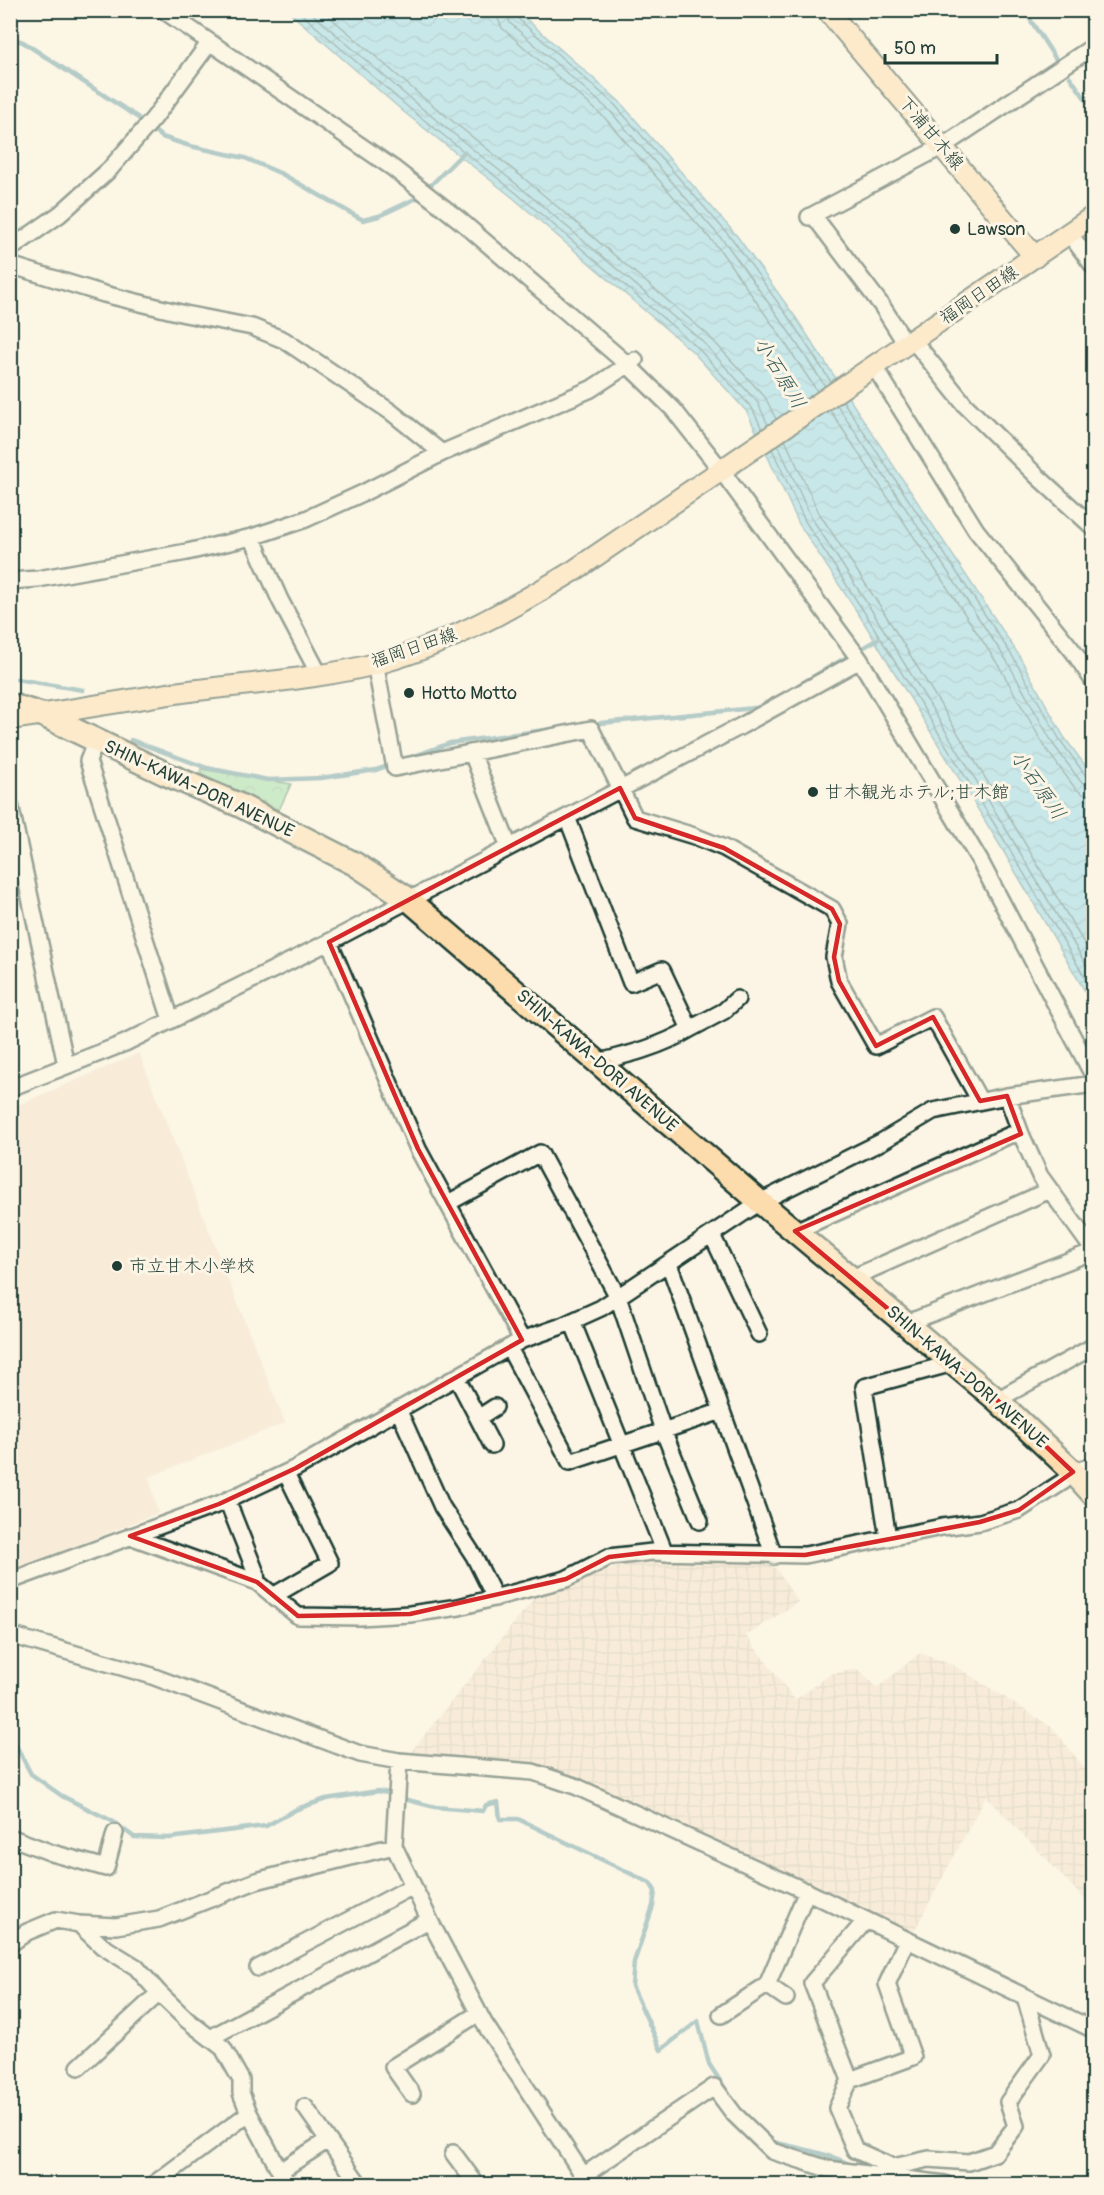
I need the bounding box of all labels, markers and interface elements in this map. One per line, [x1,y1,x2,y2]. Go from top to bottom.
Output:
scale bar [885,27,998,65]
text: 50 m [894,37,936,60]
street label: 下浦甘木線 [893,91,969,175]
place label: Lawson [967,218,1025,241]
marker: Lawson [948,222,962,236]
street label: 福岡日田線 [935,260,1023,330]
water label: 小石原川 [749,332,811,414]
street label: 福岡日田線 [368,622,460,674]
place label: Hotto Motto [421,682,517,705]
marker: Hotto Motto [402,686,416,700]
street label: SHIN-KAWA-DORI AVENUE [100,735,298,843]
water label: 小石原川 [1005,745,1071,825]
place label: 甘木観光ホテル;甘木館 [825,781,1009,804]
marker: 甘木観光ホテル;甘木館 [806,785,820,799]
street label: SHIN-KAWA-DORI AVENUE [511,984,683,1138]
place label: 市立甘木小学校 [129,1255,255,1278]
marker: 市立甘木小学校 [110,1259,124,1273]
street label: SHIN-KAWA-DORI AVENUE [881,1300,1053,1454]

